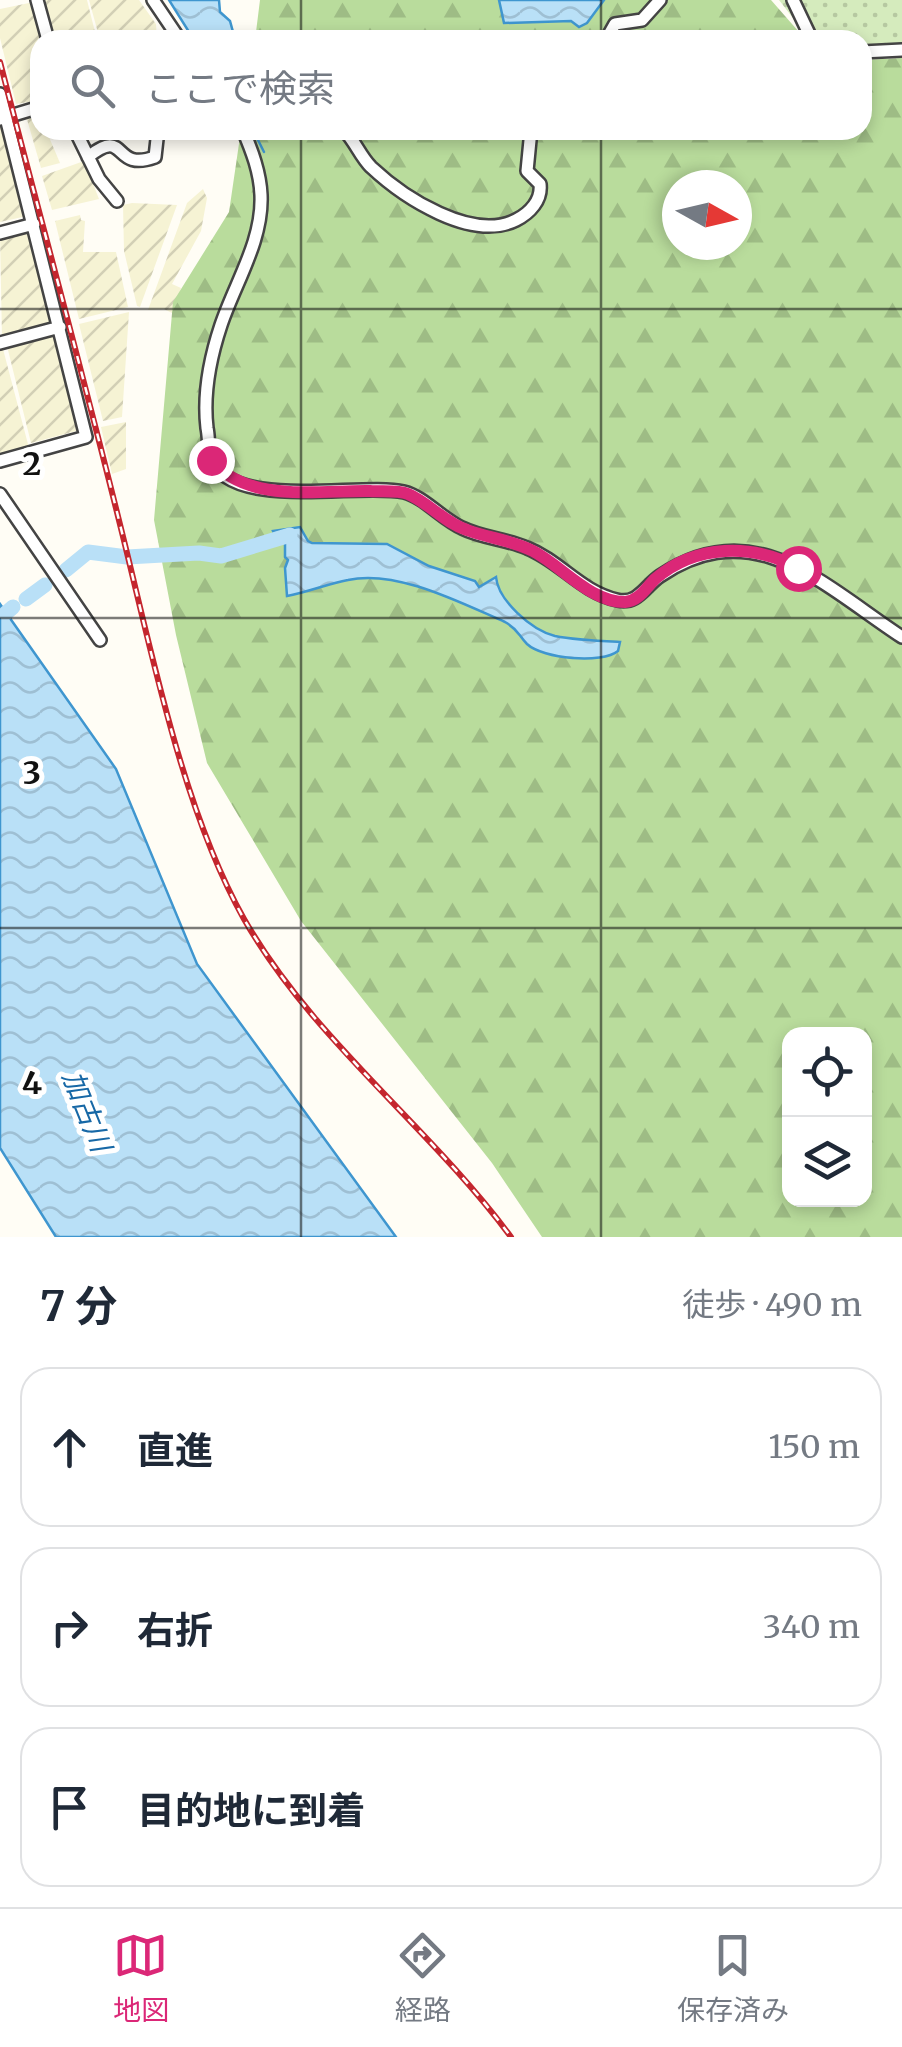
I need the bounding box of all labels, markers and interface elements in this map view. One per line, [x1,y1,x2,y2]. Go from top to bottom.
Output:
search box [30,30,872,140]
icon: search [65,58,120,113]
text: ここで検索 [145,65,335,112]
north arrow [662,170,752,260]
route end [189,438,235,484]
text: 2 [23,444,41,484]
route start [776,546,822,592]
text: 3 [23,753,41,793]
map controls [782,1027,872,1207]
button: locate [782,1027,872,1117]
text: 4 [22,1063,42,1103]
water label: 加古川 [55,1065,121,1159]
button: layers [782,1117,872,1207]
text: 7 分 [40,1280,117,1332]
text: 徒歩 · 490 m [682,1285,862,1325]
icon: ahead [42,1420,97,1475]
text: 直進 [137,1427,213,1474]
text: 150 m [768,1427,860,1467]
icon: right [42,1600,97,1655]
text: 右折 [137,1607,213,1654]
text: 340 m [763,1607,860,1647]
icon: arrive [42,1780,97,1835]
text: 目的地に到着 [137,1787,365,1834]
tab: 地図 [113,1928,169,2028]
tab: 経路 [395,1928,451,2028]
tab: 保存済み [677,1928,789,2028]

